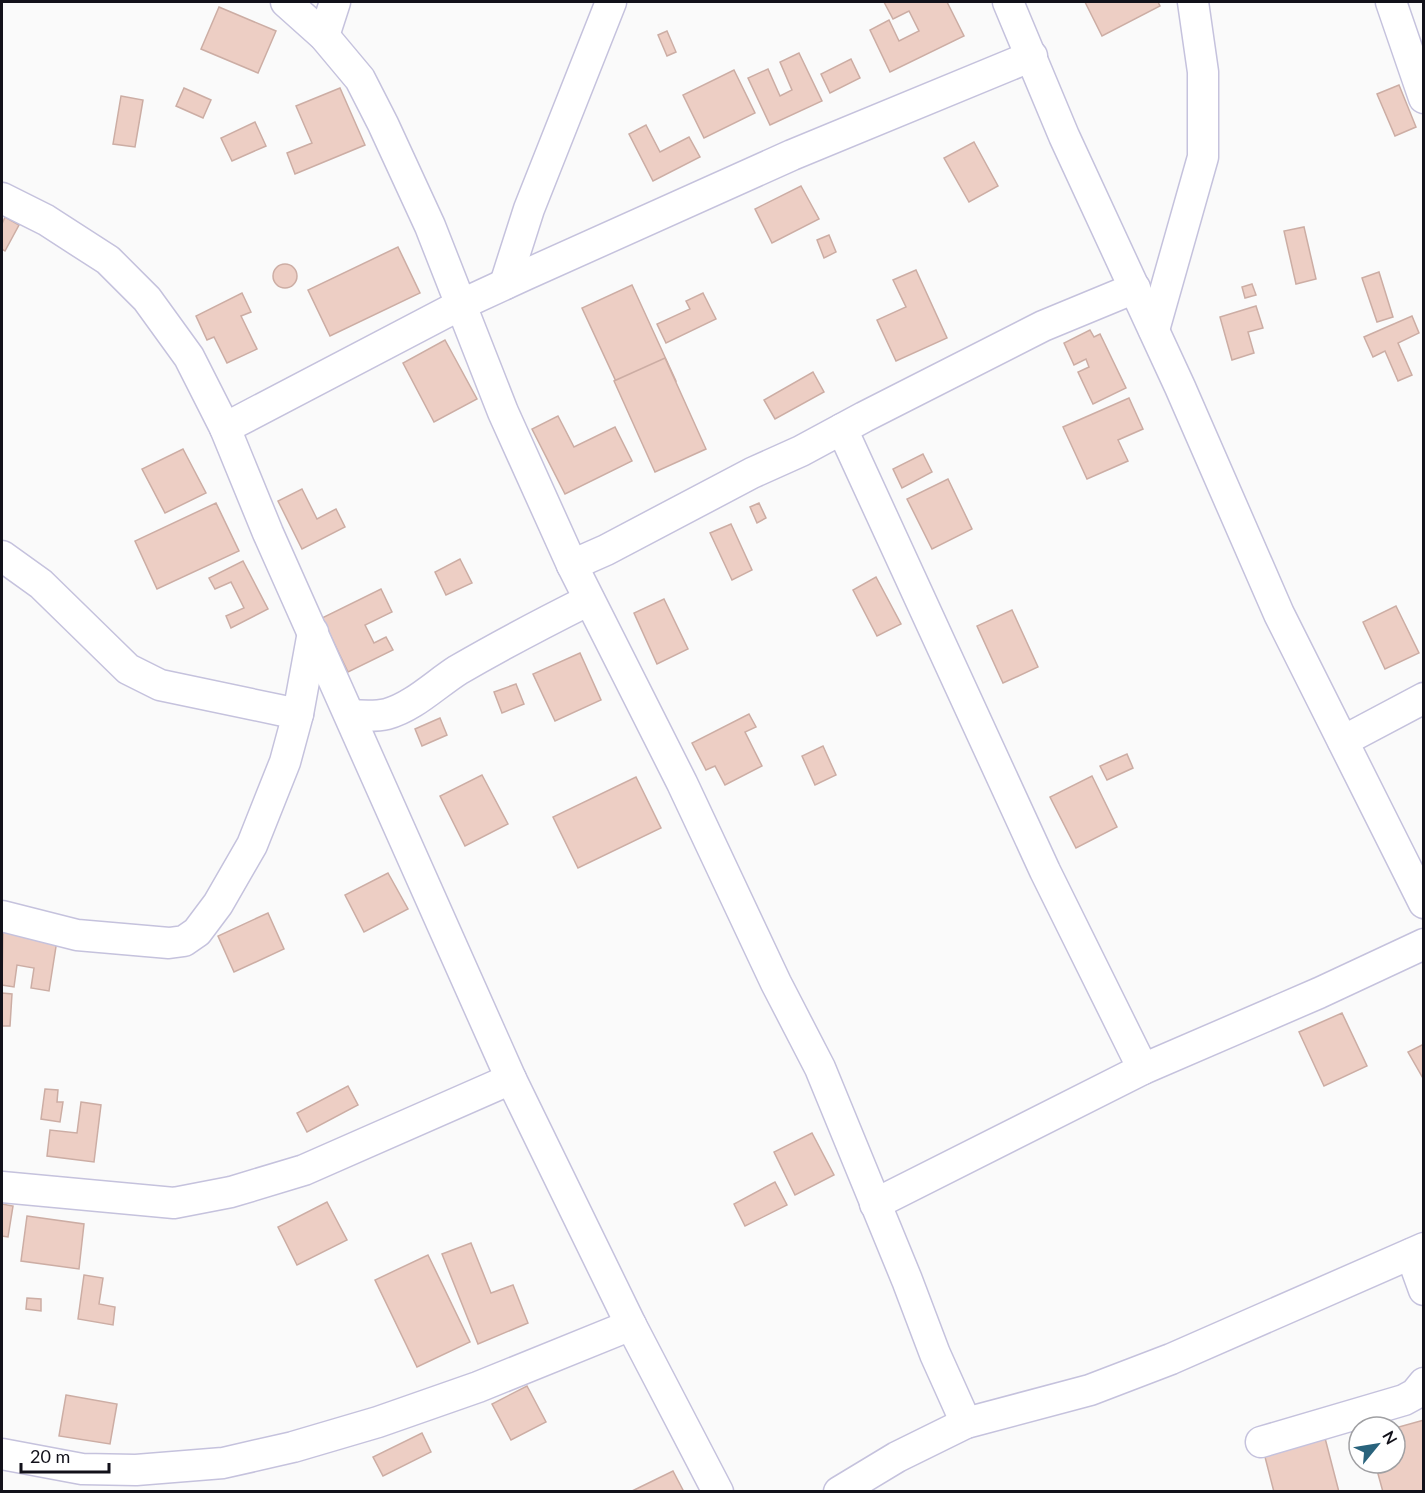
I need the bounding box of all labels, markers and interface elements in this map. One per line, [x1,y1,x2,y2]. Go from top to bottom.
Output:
north arrow [1347,1415,1407,1475]
text: N [1379,1427,1402,1447]
scale bar [21,1436,110,1474]
text: 20 m [30,1445,70,1467]

